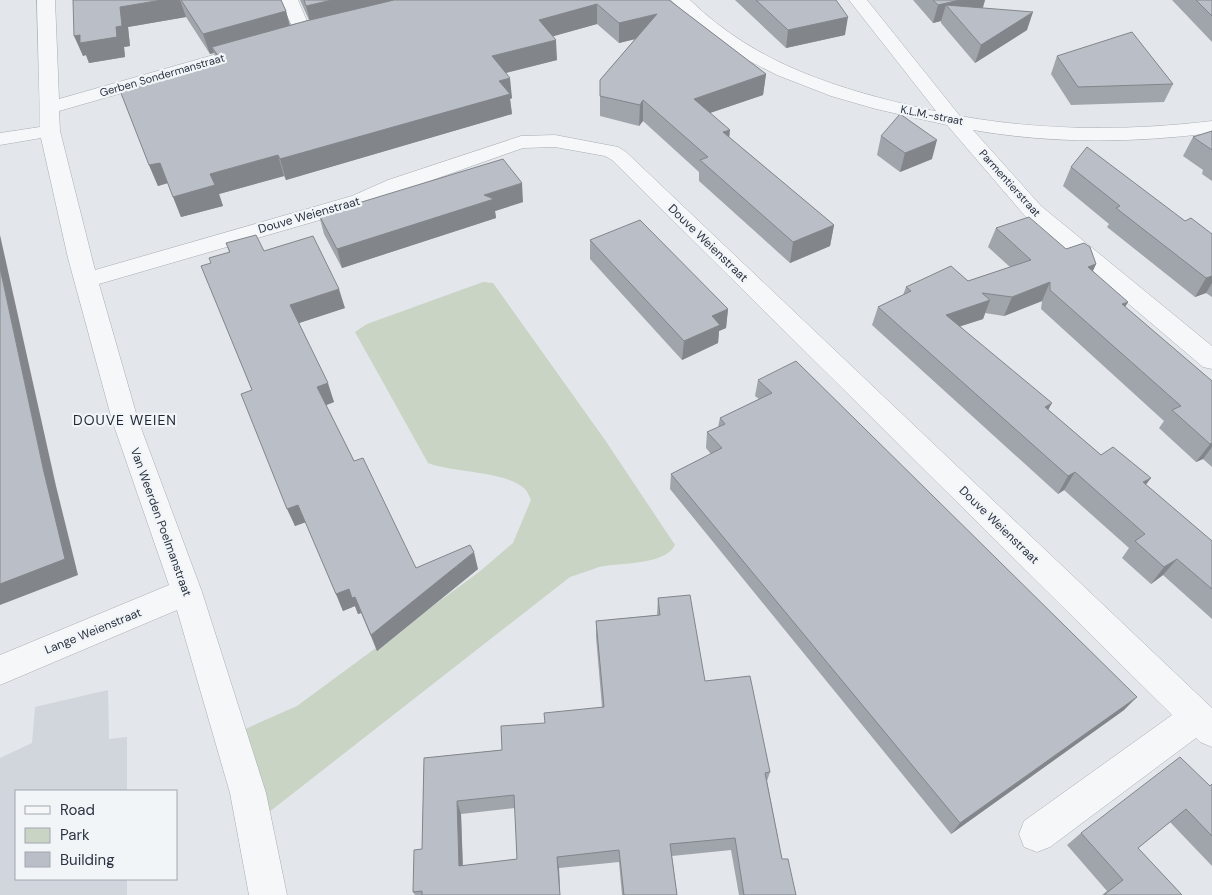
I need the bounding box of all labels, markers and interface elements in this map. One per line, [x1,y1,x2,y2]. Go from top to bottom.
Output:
street label: Gerben Sondermanstraat [98,50,226,100]
street label: K.L.M.-straat [899,102,965,128]
street label: Parmentierstraat [976,147,1044,219]
street label: Douve Weienstraat [256,193,362,237]
street label: Douve Weienstraat [665,201,752,285]
district label: DOUVE WEIEN [73,411,177,429]
street label: Van Weerden Poelmanstraat [127,445,195,599]
street label: Douve Weienstraat [956,483,1043,567]
street label: Lange Weienstraat [42,604,144,658]
legend [15,790,178,880]
text: Road [60,800,95,820]
text: Park [60,825,90,845]
text: Building [60,850,115,870]

